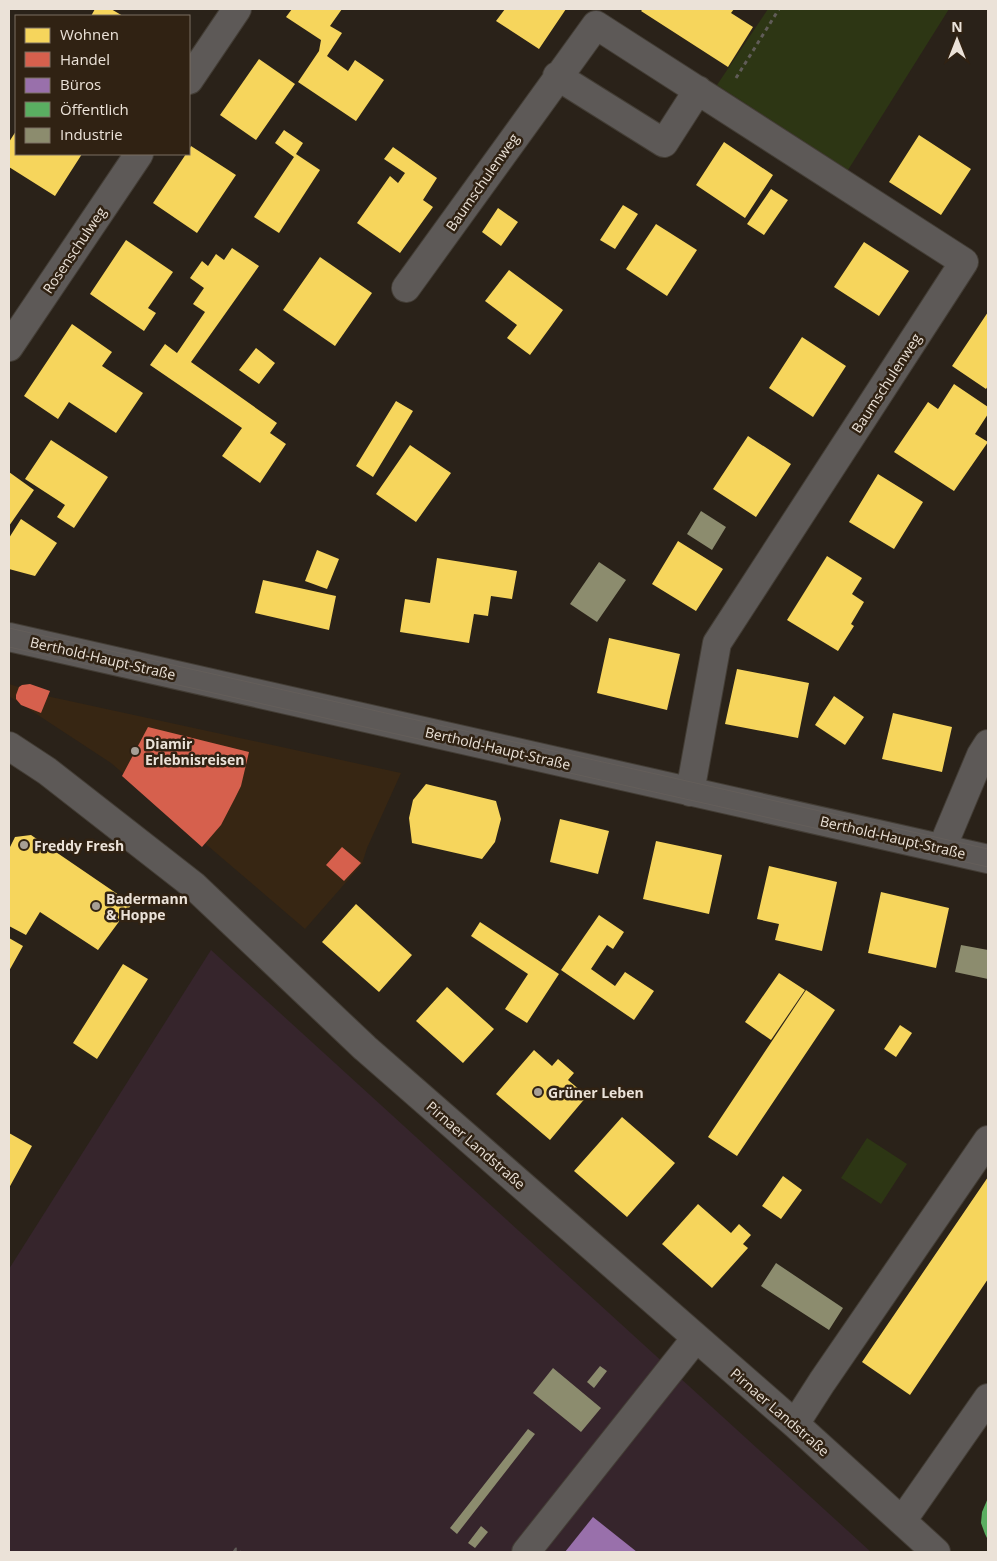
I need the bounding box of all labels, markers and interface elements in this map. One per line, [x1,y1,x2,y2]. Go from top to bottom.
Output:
legend [15,15,190,155]
north arrow [932,15,982,65]
text: N [951,17,963,36]
text: Wohnen [60,24,119,44]
text: Handel [60,49,110,69]
text: Büros [60,74,101,94]
text: Öffentlich [60,99,129,119]
text: Industrie [60,124,123,144]
street label: Baumschulenweg [441,129,523,235]
street label: Rosenschulweg [38,203,110,297]
street label: Baumschulenweg [847,329,926,436]
street label: Berthold-Haupt-Straße [28,632,178,684]
street label: Berthold-Haupt-Straße [423,722,573,774]
place label: Diamir Erlebnisreisen [145,734,244,769]
marker: Diamir Erlebnisreisen [129,745,141,757]
street label: Berthold-Haupt-Straße [818,811,968,863]
place label: Freddy Fresh [34,836,124,855]
marker: Freddy Fresh [18,839,30,851]
place label: Badermann & Hoppe [106,889,188,924]
marker: Badermann & Hoppe [90,900,102,912]
place label: Grüner Leben [548,1083,644,1102]
marker: Grüner Leben [532,1086,544,1098]
street label: Pirnaer Landstraße [423,1097,530,1193]
street label: Pirnaer Landstraße [727,1364,834,1460]

